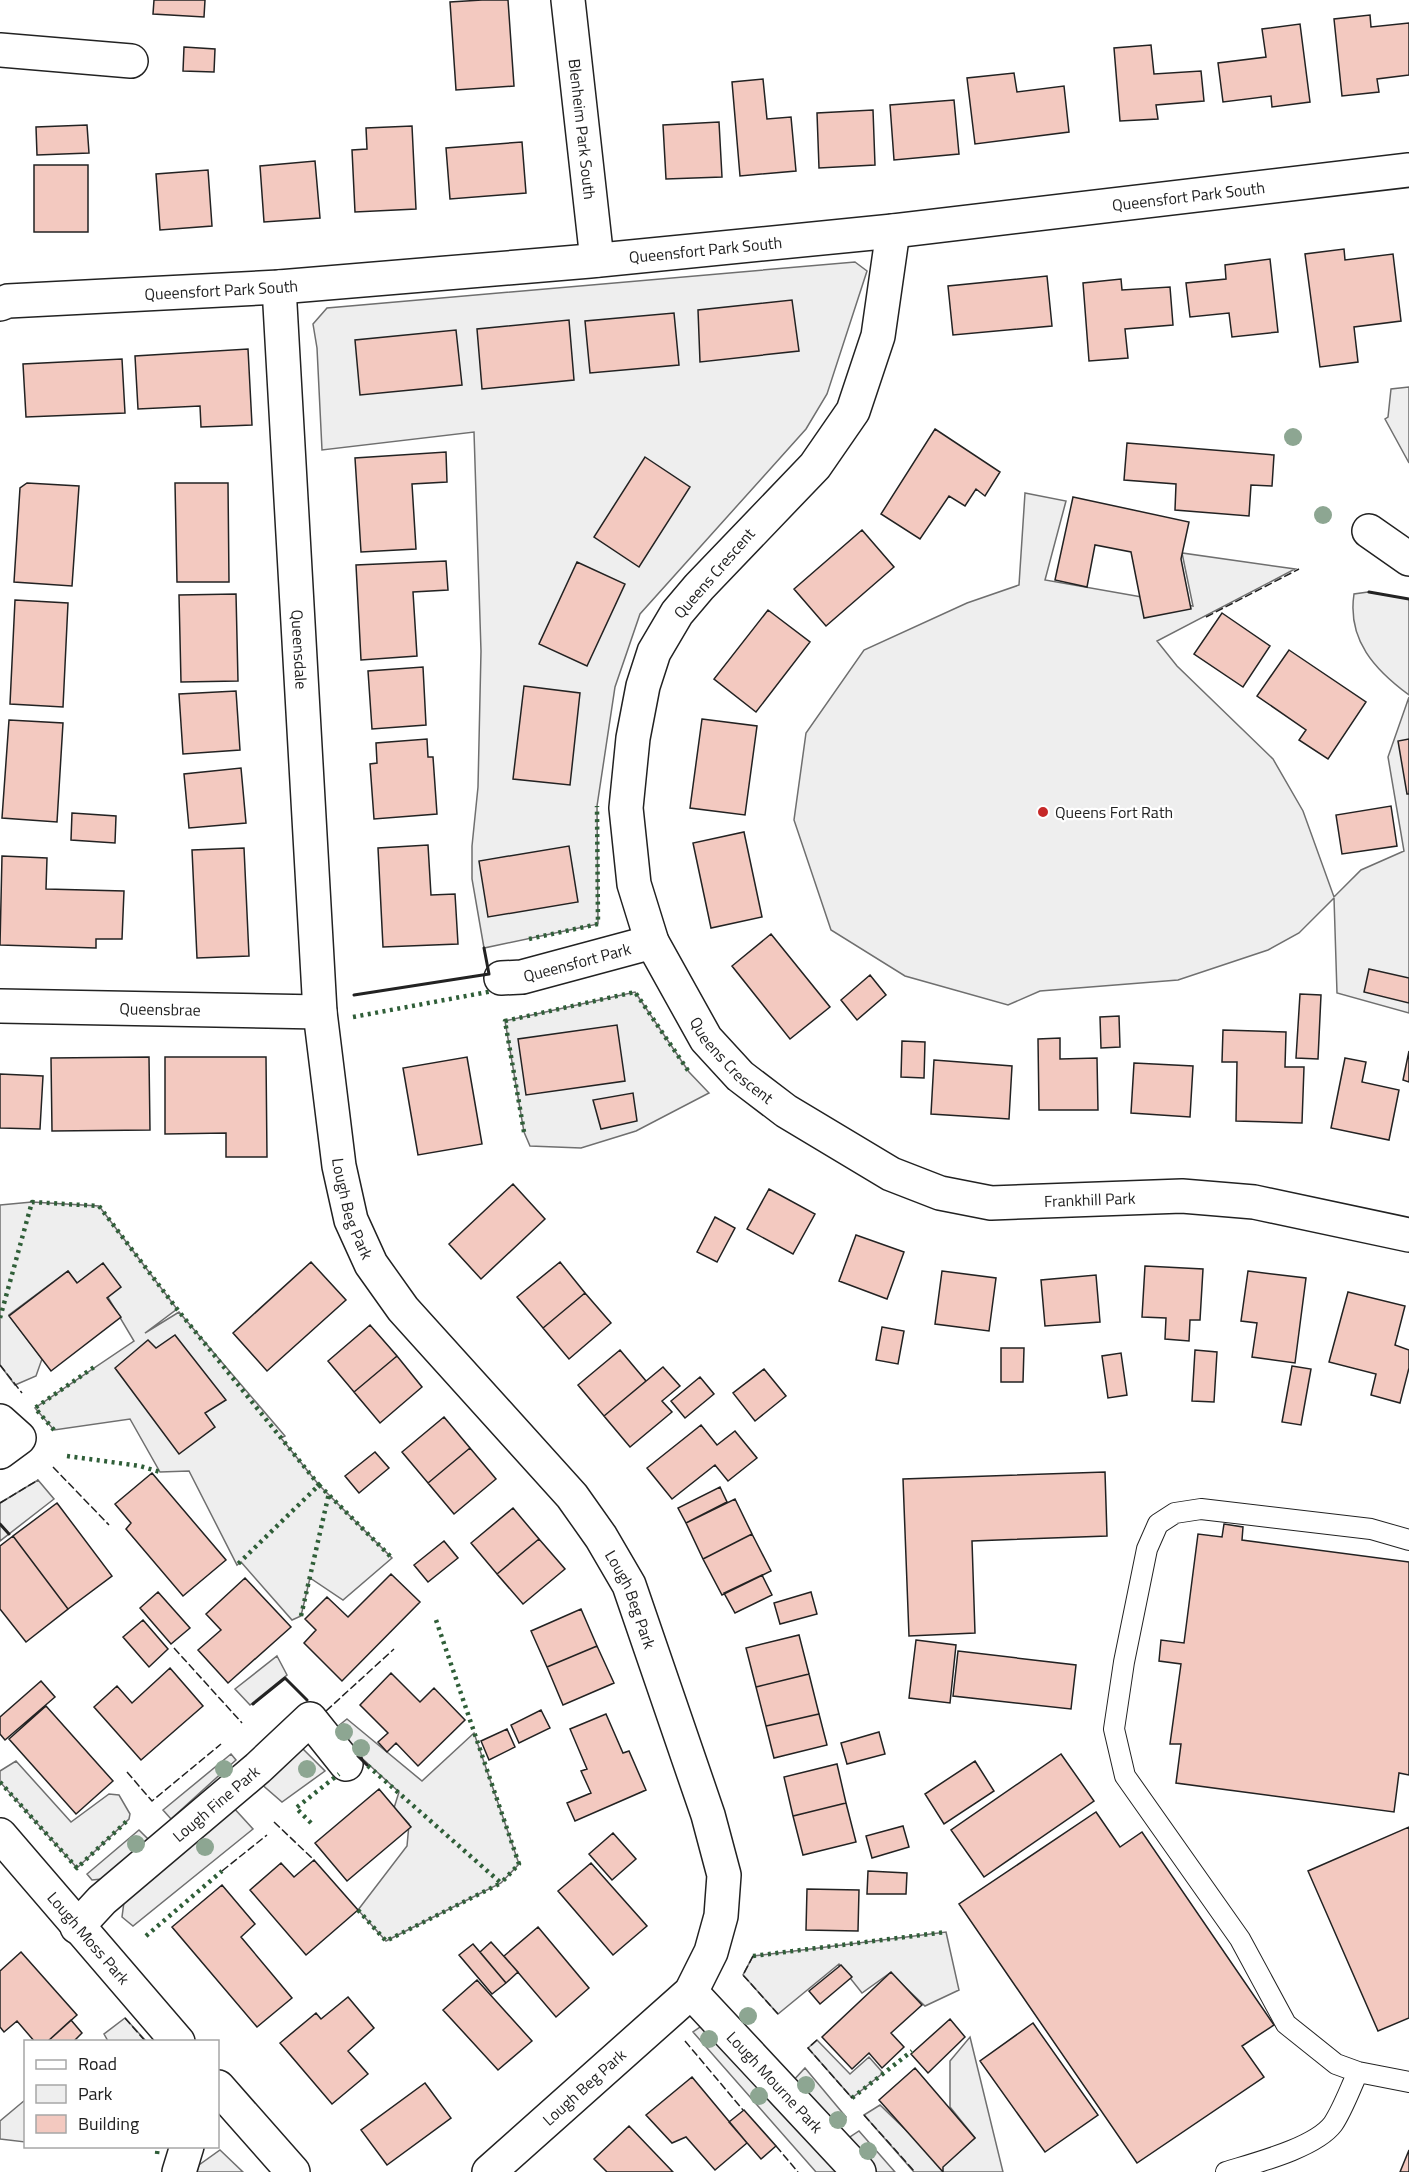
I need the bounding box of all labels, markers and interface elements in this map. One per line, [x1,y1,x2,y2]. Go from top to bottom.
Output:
street label: Blenheim Park South [563,58,602,201]
street label: Queensfort Park South [1111,175,1266,217]
street label: Queensfort Park South [628,230,783,269]
street label: Queensfort Park South [144,273,299,306]
street label: Queens Crescent [668,522,761,624]
street label: Queensdale [285,609,314,690]
place label: Queens Fort Rath [1055,800,1173,824]
marker: Queens Fort Rath [1036,805,1050,819]
street label: Queensfort Park [521,936,634,988]
street label: Queensbrae [119,996,201,1022]
street label: Queens Crescent [684,1012,779,1110]
street label: Lough Beg Park [326,1157,379,1264]
street label: Frankhill Park [1044,1186,1136,1213]
street label: Lough Beg Park [599,1546,662,1652]
street label: Lough Fine Park [167,1759,265,1848]
street label: Lough Moss Park [42,1886,136,1990]
street label: Lough Mourne Park [721,2026,829,2138]
legend [24,2040,219,2148]
street label: Lough Beg Park [537,2043,631,2131]
text: Road [78,2050,117,2077]
text: Park [78,2080,113,2107]
text: Building [78,2110,139,2137]

